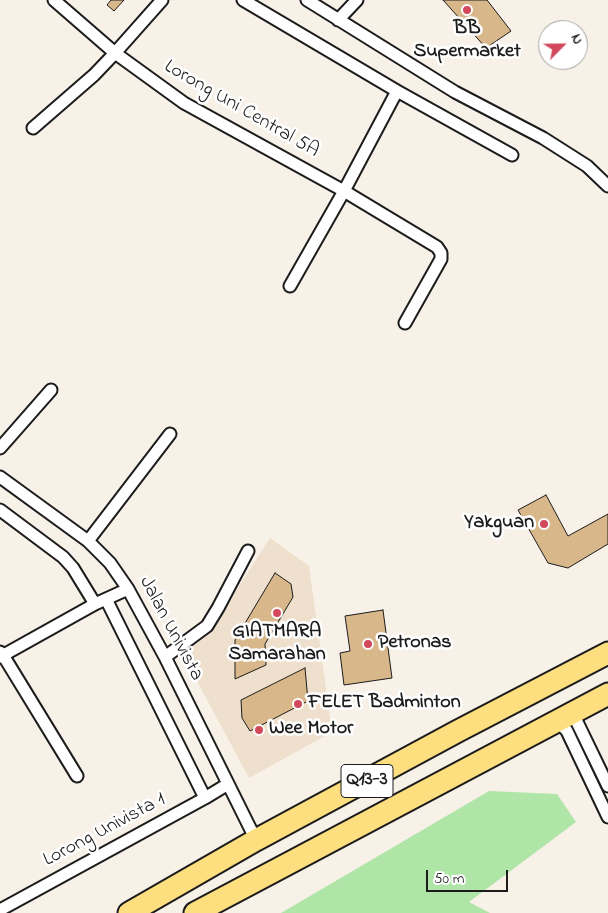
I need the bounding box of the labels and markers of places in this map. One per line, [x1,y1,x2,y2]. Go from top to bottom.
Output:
marker: BB Supermarket [461,4,473,16]
place label: BB Supermarket [413,18,521,65]
place label: Yakguan [464,512,534,536]
marker: Yakguan [538,518,550,530]
marker: GIATMARA Samarahan [271,607,283,619]
place label: GIATMARA Samarahan [228,621,326,668]
place label: Petronas [378,632,451,656]
marker: Petronas [362,638,374,650]
place label: FELET Badminton [308,692,461,716]
marker: FELET Badminton [292,698,304,710]
place label: Wee Motor [269,718,353,742]
marker: Wee Motor [253,724,265,736]

